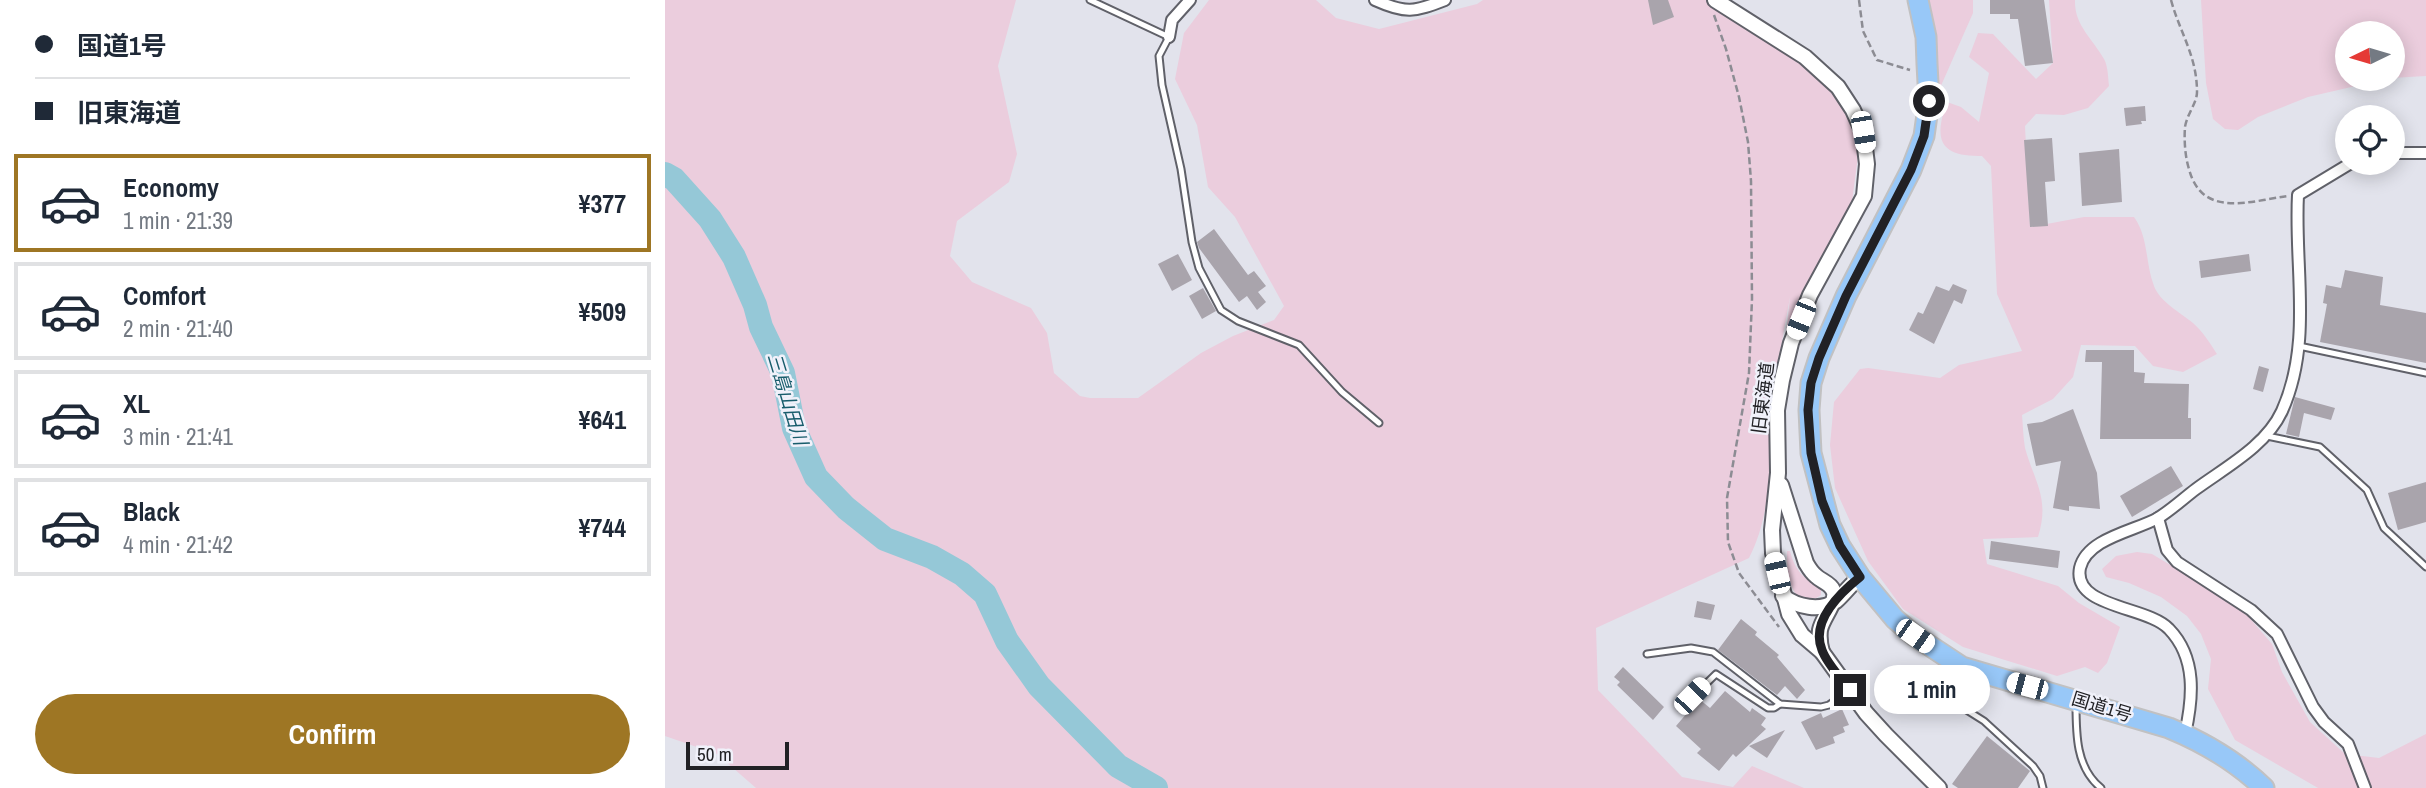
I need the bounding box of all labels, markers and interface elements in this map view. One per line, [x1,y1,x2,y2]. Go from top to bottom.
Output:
north arrow [2335,21,2405,91]
map controls [2335,21,2405,175]
text: 国道1号 [77,28,167,63]
route start [1913,85,1945,117]
text: 旧東海道 [77,95,181,130]
button: locate [2335,105,2405,175]
car [1850,109,1877,155]
text: Economy [123,170,219,205]
icon: car [39,172,102,235]
text: ¥377 [579,186,626,221]
text: 1 min · 21:39 [123,205,233,236]
text: Comfort [123,278,206,313]
icon: car [39,280,102,343]
text: ¥509 [579,294,626,329]
car [1784,296,1819,342]
text: 2 min · 21:40 [123,313,233,344]
water label: 三島山田川 [762,350,815,450]
street label: 旧東海道 [1746,361,1779,435]
text: XL [123,386,150,421]
icon: car [39,388,102,451]
text: ¥641 [579,402,626,437]
text: 3 min · 21:41 [123,421,233,452]
text: Black [123,494,180,529]
icon: car [39,496,102,559]
text: ¥744 [579,510,626,545]
text: 4 min · 21:42 [123,529,233,560]
car [1763,550,1792,596]
car [1892,615,1939,657]
callout: 1 min [1875,666,1990,714]
car [2004,670,2051,702]
car [1670,674,1715,718]
route end [1834,674,1866,706]
text: 1 min [1907,674,1957,705]
street label: 国道1号 [2069,685,2136,728]
button: Confirm [35,694,630,774]
scale bar [686,739,789,771]
text: 50 m [697,741,732,767]

